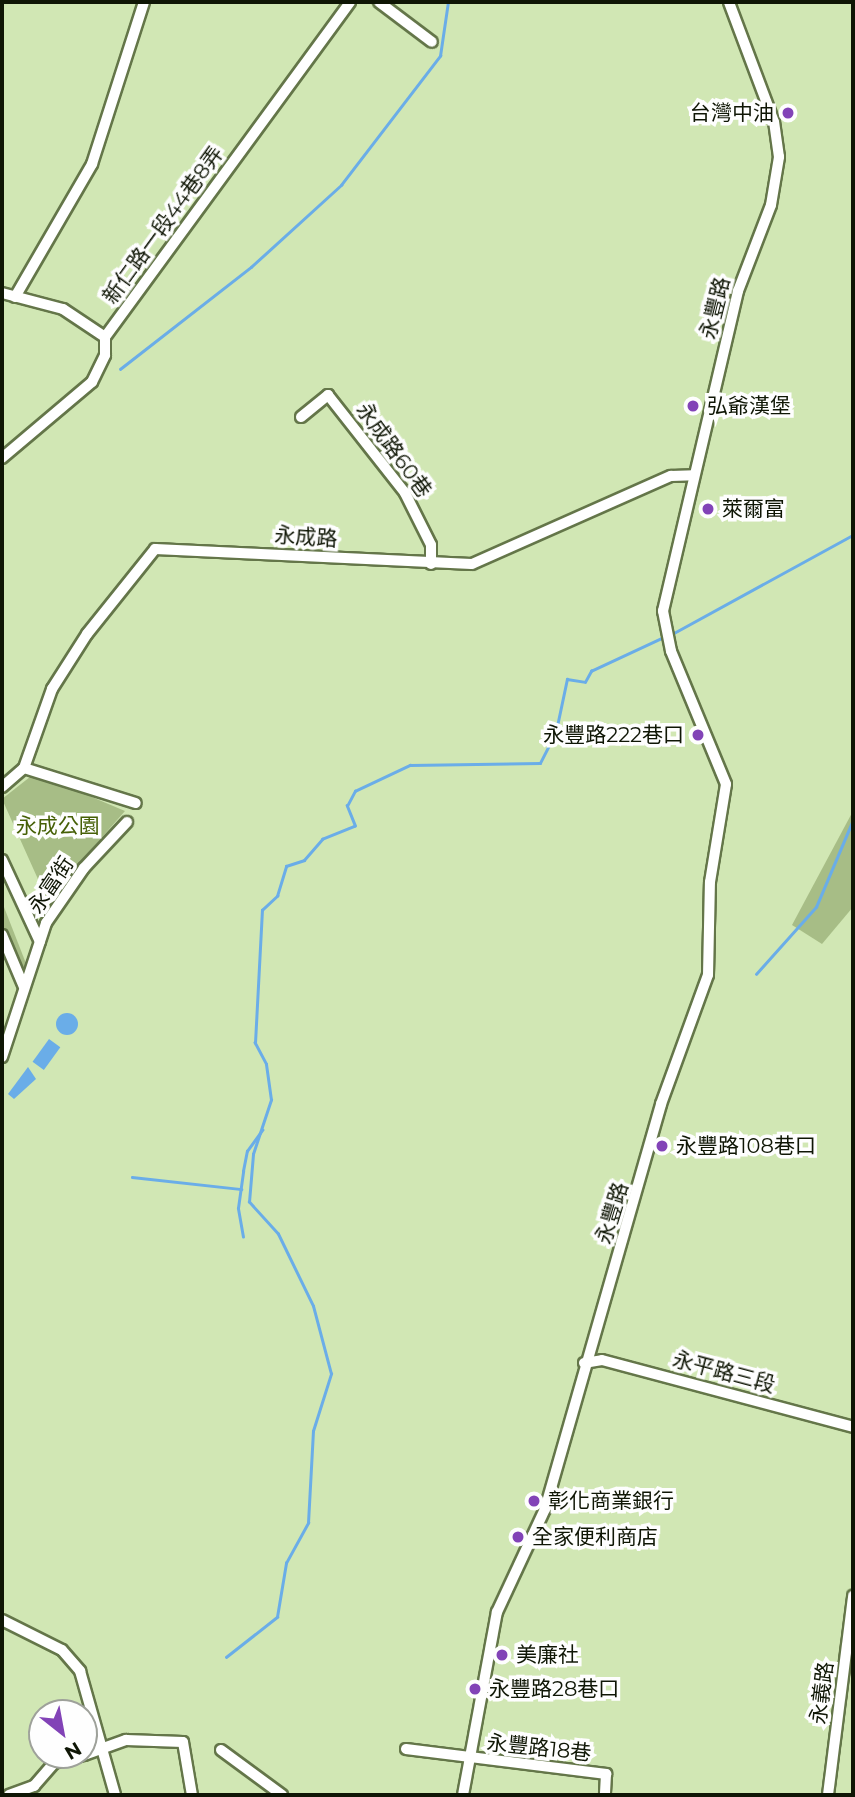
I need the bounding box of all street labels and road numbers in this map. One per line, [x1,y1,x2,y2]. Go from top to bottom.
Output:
street label: 新仁路一段44巷8弄 [98,141,228,309]
street label: 永豐路 [695,274,735,342]
street label: 永成路60巷 [351,398,437,502]
street label: 永成路 [274,522,338,552]
street label: 永富街 [23,852,79,918]
street label: 永豐路 [591,1179,633,1247]
street label: 永平路三段 [670,1346,778,1398]
street label: 永義路 [806,1660,838,1726]
street label: 永豐路18巷 [485,1730,593,1766]

